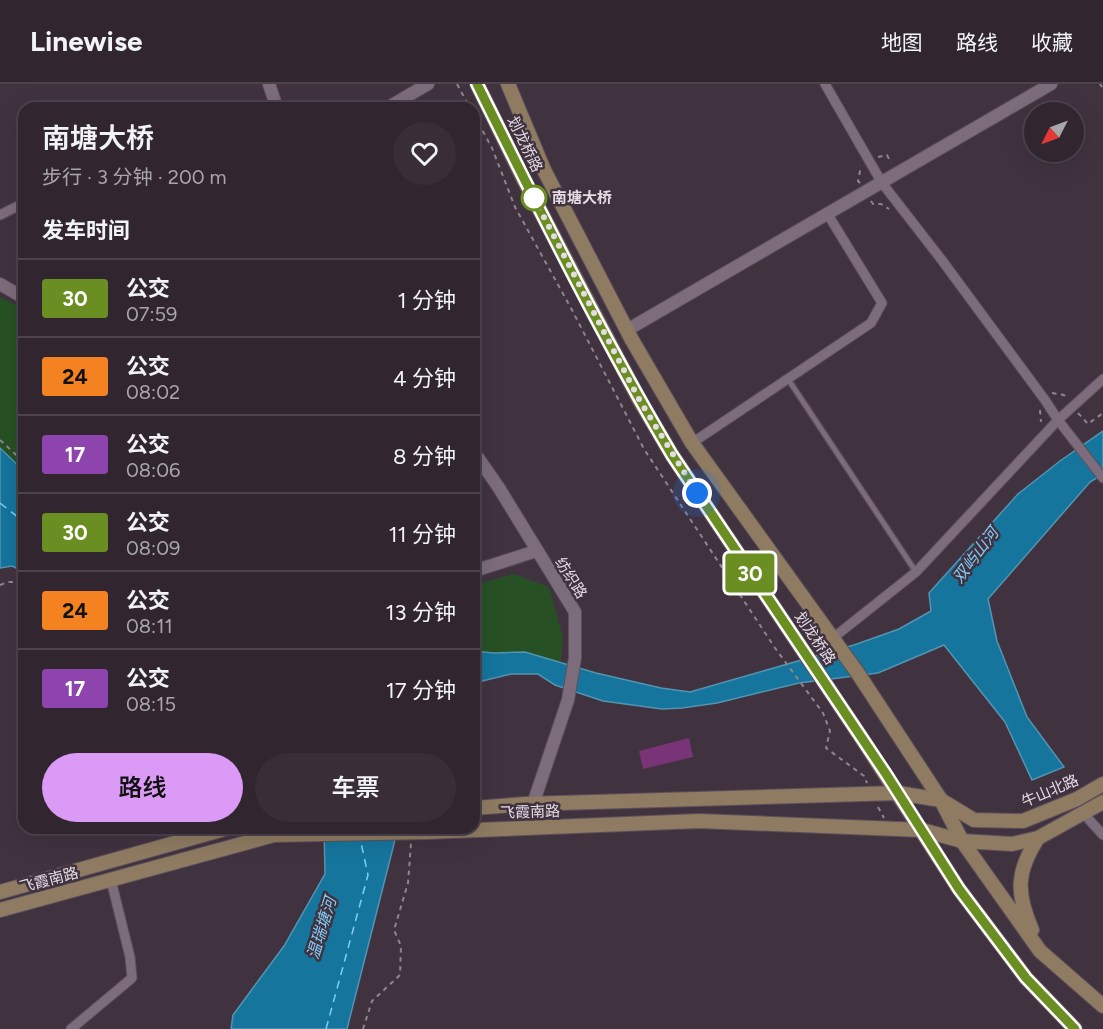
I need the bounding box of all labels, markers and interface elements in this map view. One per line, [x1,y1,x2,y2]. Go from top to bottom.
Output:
text: Linewise [30,24,142,58]
text: 地图 [881,30,923,55]
text: 路线 [956,30,998,55]
text: 收藏 [1031,30,1073,55]
north arrow [1024,102,1084,162]
map controls [1024,102,1084,162]
street label: 划龙桥路 [504,113,546,175]
text: 南塘大桥 [42,121,154,155]
button: heart [393,122,456,185]
text: 步行 · 3 分钟 · 200 m [42,165,227,189]
marker: 南塘大桥 [521,185,547,211]
place label: 南塘大桥 [552,189,612,207]
text: 发车时间 [42,217,130,244]
text: 公交 [126,275,170,302]
text: 30 [62,286,88,311]
text: 1 分钟 [397,287,456,314]
text: 07:59 [126,302,177,326]
text: 公交 [126,353,170,380]
text: 24 [62,364,88,389]
text: 4 分钟 [393,365,456,392]
text: 08:02 [126,380,180,404]
text: 公交 [126,431,170,458]
text: 17 [65,442,85,467]
text: 8 分钟 [393,443,456,470]
text: 08:06 [126,458,180,482]
your location [682,478,712,508]
text: 公交 [126,509,170,536]
text: 30 [62,520,88,545]
text: 11 分钟 [388,521,456,548]
water label: 双屿山河 [949,522,1004,587]
text: 08:09 [126,536,180,560]
street label: 纺织路 [551,554,591,602]
line badge: 30 [723,554,777,592]
text: 30 [737,561,763,586]
text: 公交 [126,587,170,614]
text: 24 [62,598,88,623]
text: 13 分钟 [386,599,456,626]
street label: 划龙桥路 [791,608,839,668]
text: 08:11 [126,614,173,638]
text: 公交 [126,665,170,692]
text: 17 [65,676,85,701]
text: 17 分钟 [386,677,456,704]
text: 08:15 [126,692,176,716]
button: 路线 [42,753,243,822]
button: 车票 [255,753,456,822]
street label: 牛山北路 [1019,771,1081,811]
street label: 飞霞南路 [500,802,560,822]
street label: 飞霞南路 [18,864,80,896]
water label: 温瑞塘河 [303,892,341,962]

